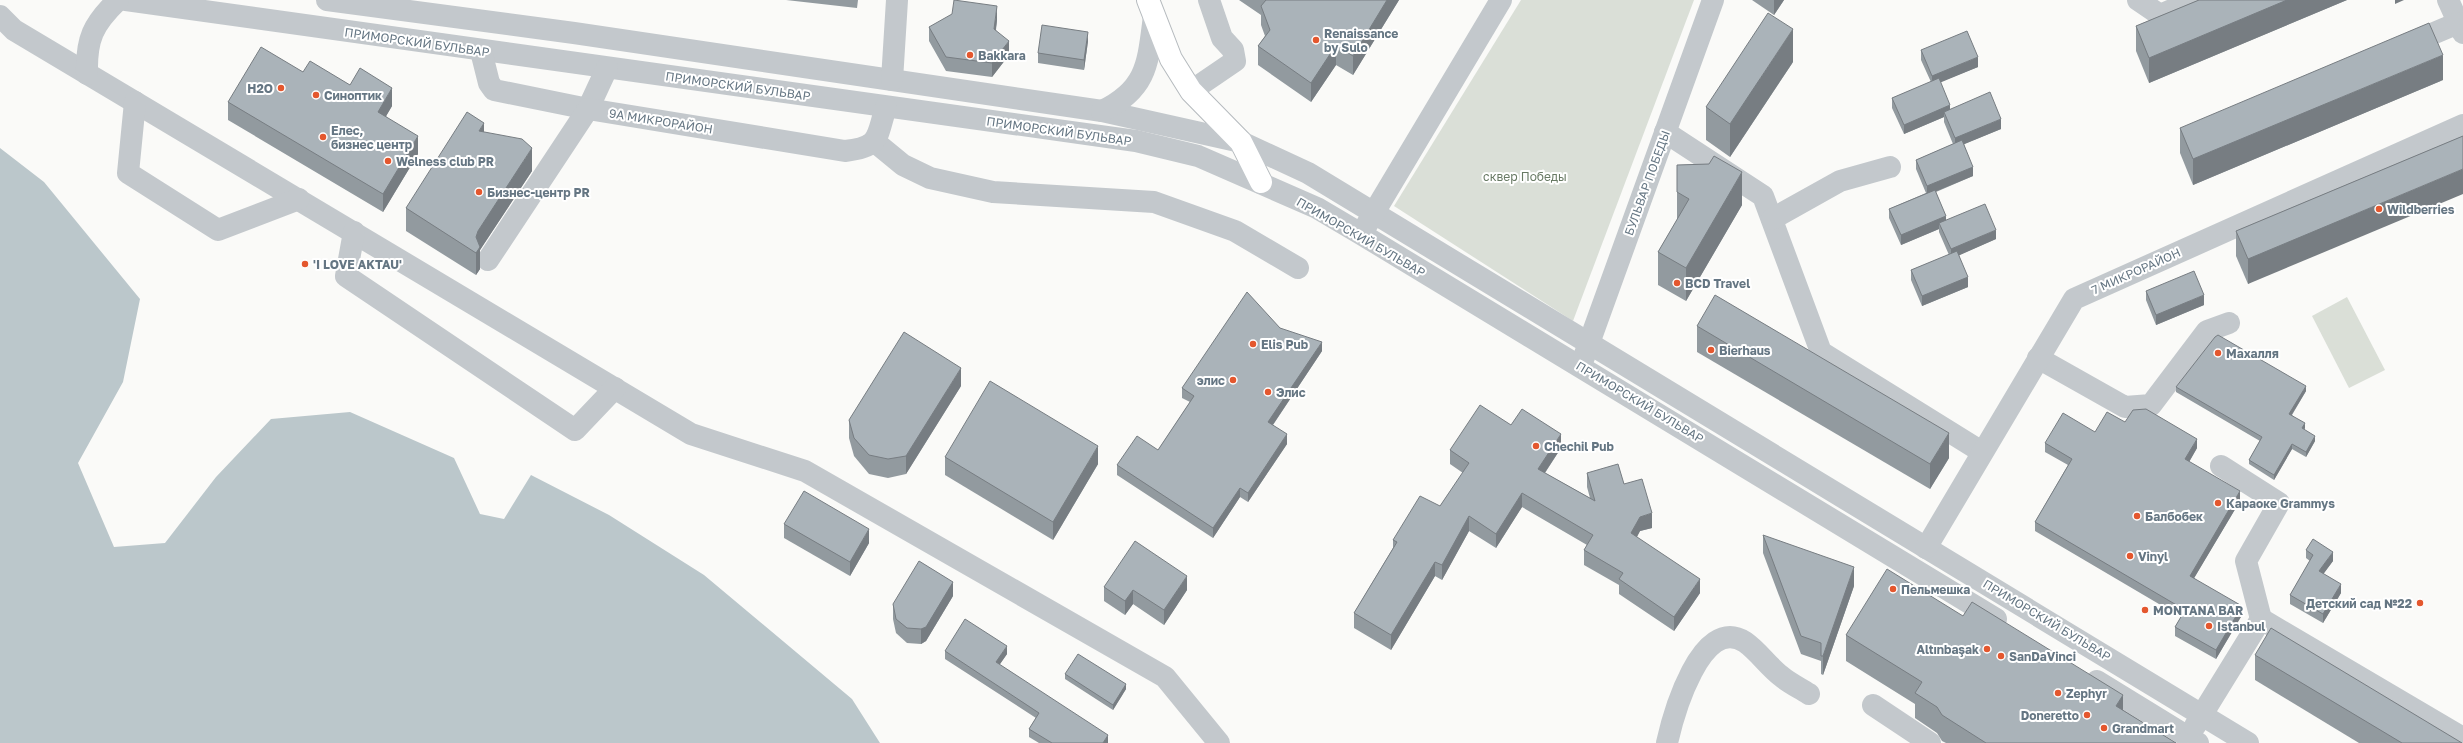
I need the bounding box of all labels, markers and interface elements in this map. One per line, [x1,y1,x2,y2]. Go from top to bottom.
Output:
street label: ПРИМОРСКИЙ БУЛЬВАР [344,24,490,60]
place label: Renaissance by Sulo [1324,26,1398,55]
marker: Renaissance by Sulo [1311,35,1321,45]
place label: Bakkara [978,48,1026,63]
marker: Bakkara [965,50,975,60]
street label: ПРИМОРСКИЙ БУЛЬВАР [665,68,811,104]
place label: H2O [247,81,273,96]
marker: H2O [276,83,286,93]
place label: Синоптик [324,88,382,103]
marker: Синоптик [311,90,321,100]
street label: 9А МИКРОРАЙОН [608,105,714,137]
street label: ПРИМОРСКИЙ БУЛЬВАР [986,113,1132,149]
place label: Елес, бизнес центр [331,123,413,152]
street label: БУЛЬВАР ПОБЕДЫ [1621,128,1673,238]
marker: Елес, бизнес центр [318,132,328,142]
place label: Welness club PR [396,154,494,169]
marker: Welness club PR [383,156,393,166]
park label: сквер Победы [1483,169,1567,184]
place label: Бизнес-центр PR [487,185,590,200]
marker: Бизнес-центр PR [474,187,484,197]
street label: ПРИМОРСКИЙ БУЛЬВАР [1294,194,1428,280]
place label: Wildberries [2387,202,2455,217]
marker: Wildberries [2374,204,2384,214]
street label: 7 МИКРОРАЙОН [2089,245,2183,297]
place label: 'I LOVE AKTAU' [313,257,402,272]
marker: 'I LOVE AKTAU' [300,259,310,269]
place label: BCD Travel [1685,276,1750,291]
marker: BCD Travel [1672,278,1682,288]
place label: Elis Pub [1261,337,1309,352]
marker: Elis Pub [1248,339,1258,349]
place label: Bierhaus [1719,343,1771,358]
marker: Bierhaus [1706,345,1716,355]
place label: Махалля [2226,346,2279,361]
marker: Махалля [2213,348,2223,358]
street label: ПРИМОРСКИЙ БУЛЬВАР [1574,358,1707,446]
place label: элис [1197,373,1225,388]
marker: элис [1228,375,1238,385]
place label: Элис [1276,385,1306,400]
marker: Элис [1263,387,1273,397]
place label: Chechil Pub [1544,439,1615,454]
marker: Chechil Pub [1531,441,1541,451]
place label: Караоке Grammys [2226,496,2335,511]
marker: Караоке Grammys [2213,498,2223,508]
place label: Балбобек [2145,509,2203,524]
marker: Балбобек [2132,511,2142,521]
place label: Vinyl [2138,549,2168,564]
marker: Vinyl [2125,551,2135,561]
street label: ПРИМОРСКИЙ БУЛЬВАР [1981,576,2114,664]
place label: Пельмешка [1901,582,1970,597]
marker: Пельмешка [1888,584,1898,594]
place label: Детский сад №22 [2306,596,2412,611]
marker: Детский сад №22 [2415,598,2425,608]
place label: MONTANA BAR [2153,603,2243,618]
marker: MONTANA BAR [2140,605,2150,615]
place label: Istanbul [2217,619,2265,634]
marker: Istanbul [2204,621,2214,631]
place label: Altınbaşak [1916,642,1979,657]
marker: Altınbaşak [1982,644,1992,654]
place label: SanDaVinci [2009,649,2076,664]
marker: SanDaVinci [1996,651,2006,661]
place label: Zephyr [2066,686,2107,701]
marker: Zephyr [2053,688,2063,698]
place label: Doneretto [2021,708,2079,723]
marker: Doneretto [2082,710,2092,720]
place label: Grandmart [2112,721,2174,736]
marker: Grandmart [2099,723,2109,733]

